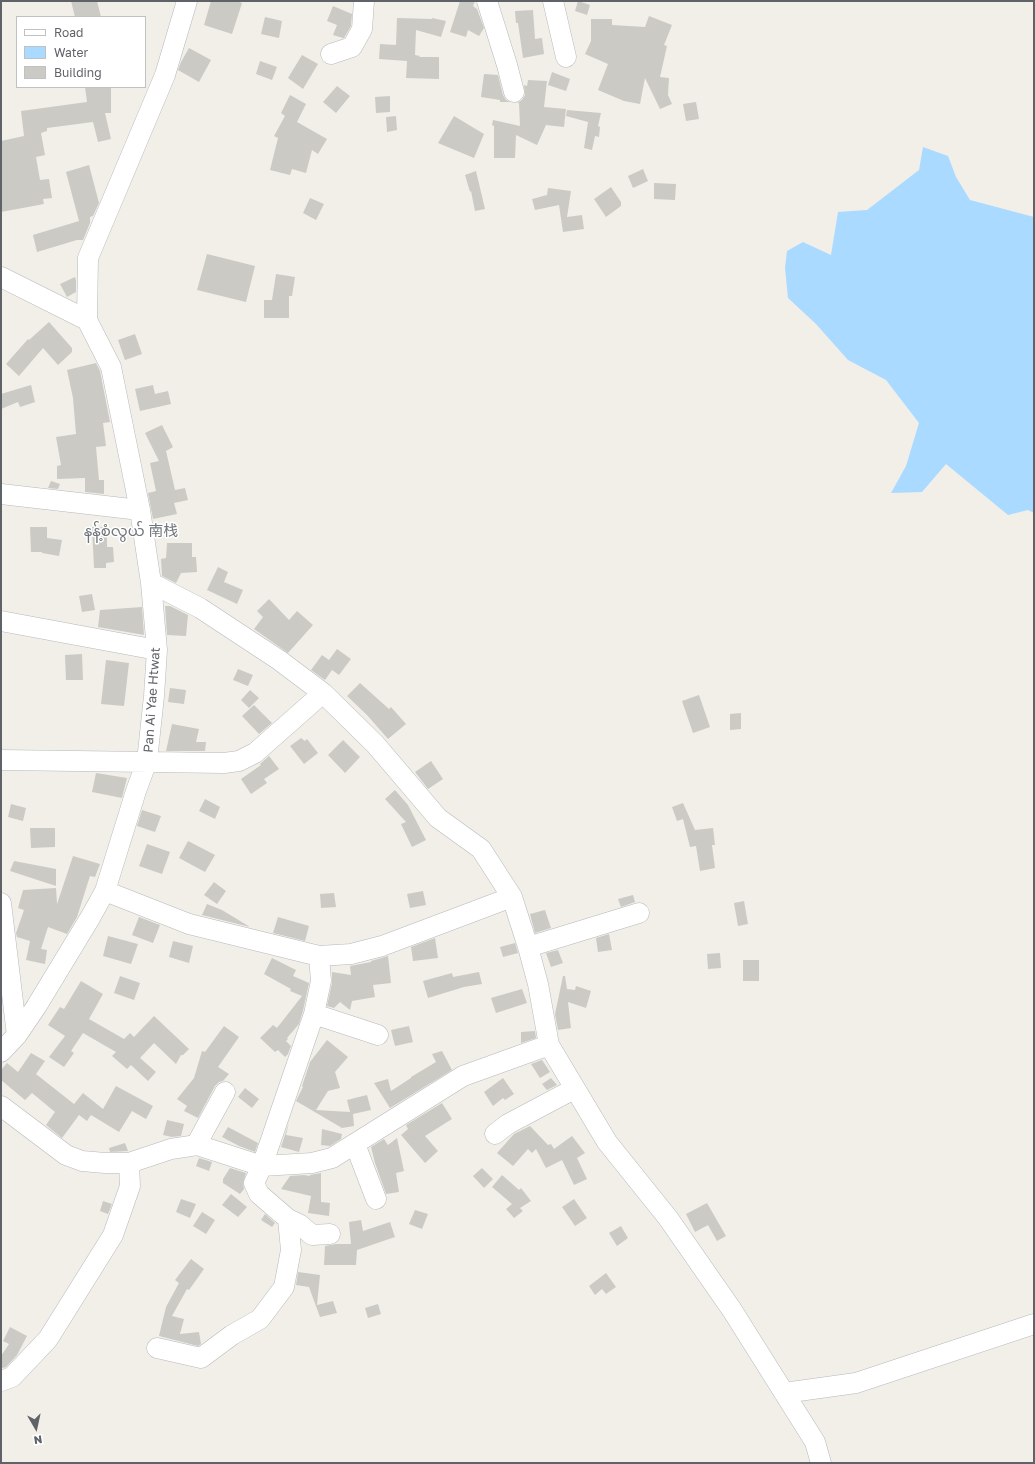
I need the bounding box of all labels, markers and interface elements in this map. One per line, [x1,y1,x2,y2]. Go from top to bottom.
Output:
legend [16,16,146,88]
text: Road [54,25,83,40]
text: Water [54,45,88,60]
text: Building [54,65,102,80]
district label: နန့်စံလွယ် 南栈 [84,522,178,540]
street label: Pan Ai Yae Htwat [141,647,163,753]
north arrow [16,1408,56,1448]
text: N [33,1433,43,1447]

